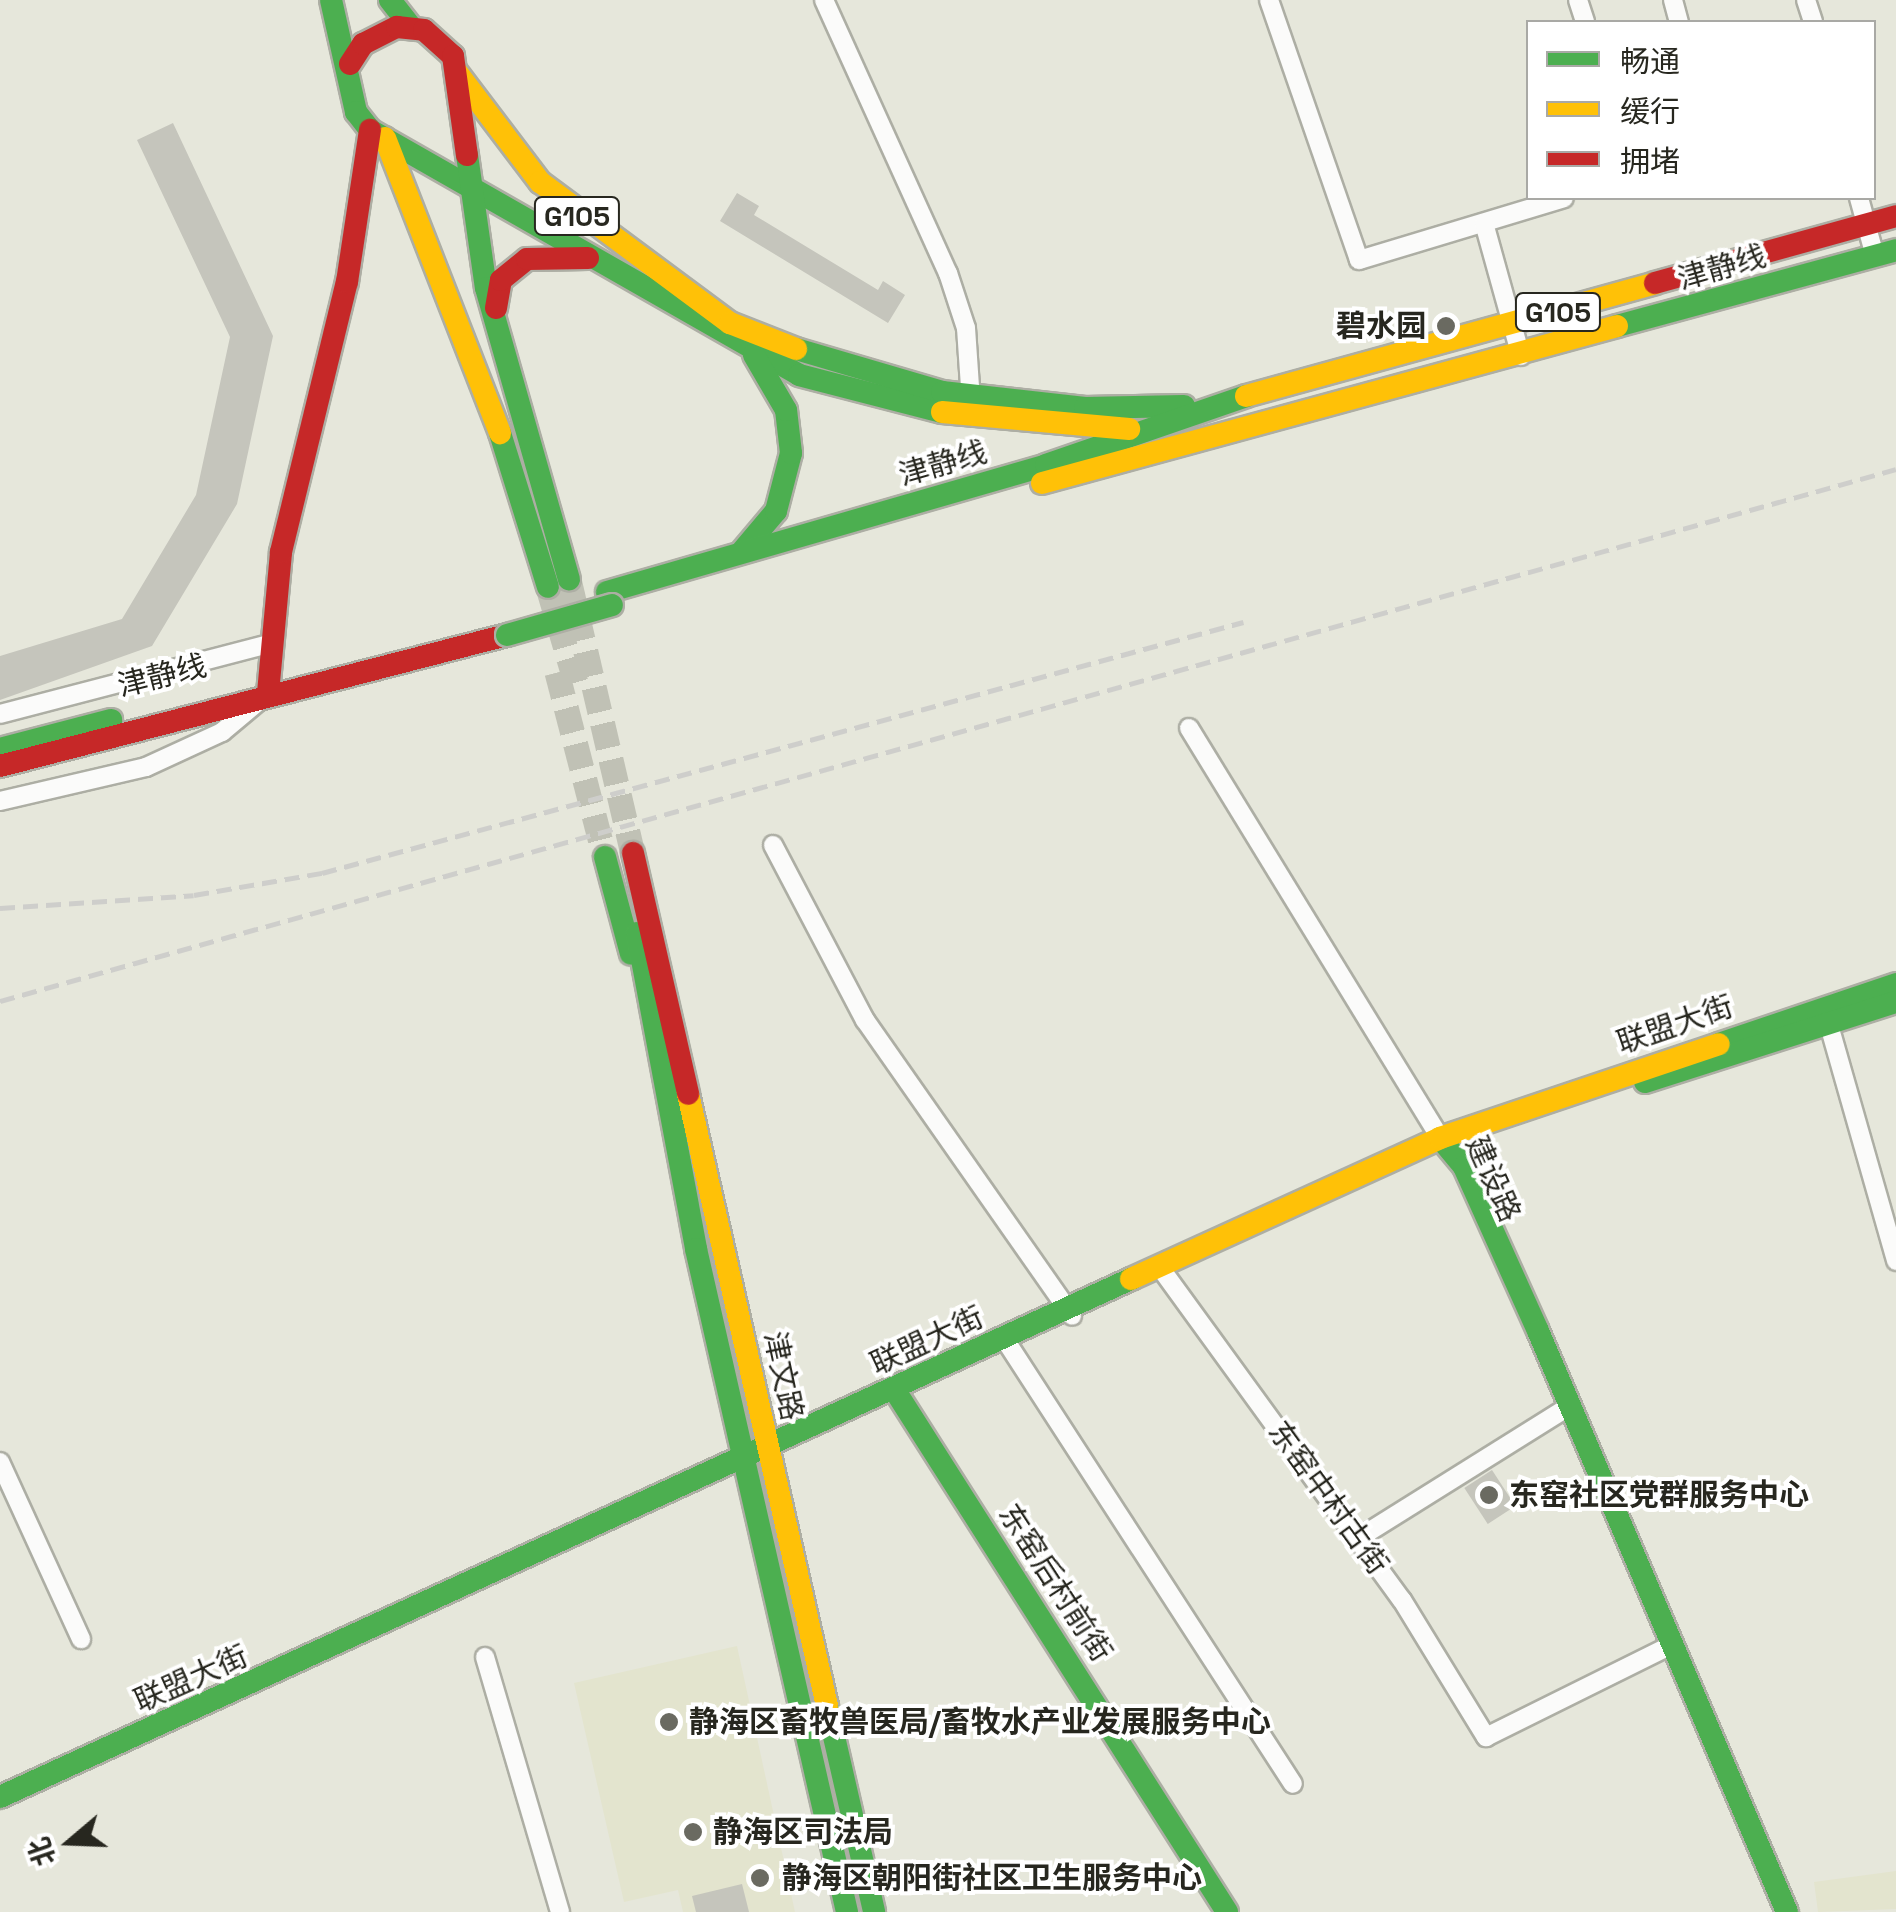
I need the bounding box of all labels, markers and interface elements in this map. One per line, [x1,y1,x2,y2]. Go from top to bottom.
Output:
legend [1526,20,1876,200]
text: 畅通 [1620,42,1680,81]
text: 缓行 [1620,92,1680,131]
text: 拥堵 [1620,142,1680,181]
road number: G105 [532,193,622,239]
street label: 津静线 [1674,238,1770,298]
road number: G105 [1513,289,1603,335]
place label: 碧水园 [1336,308,1426,344]
marker: 碧水园 [1435,315,1457,337]
street label: 津静线 [895,434,991,494]
street label: 津静线 [114,648,210,704]
street label: 联盟大街 [1612,988,1738,1062]
street label: 建设路 [1458,1131,1528,1227]
street label: 联盟大街 [865,1299,989,1383]
street label: 津文路 [756,1328,810,1424]
street label: 东窑中村古街 [1261,1415,1395,1581]
place label: 东窑社区党群服务中心 [1509,1477,1809,1513]
marker: 东窑社区党群服务中心 [1478,1484,1500,1506]
street label: 东窑后村前街 [991,1498,1119,1668]
street label: 联盟大街 [129,1638,253,1720]
place label: 静海区畜牧兽医局/畜牧水产业发展服务中心 [689,1704,1271,1740]
marker: 静海区畜牧兽医局/畜牧水产业发展服务中心 [658,1711,680,1733]
north arrow [20,1792,120,1892]
place label: 静海区司法局 [713,1814,893,1850]
marker: 静海区司法局 [682,1821,704,1843]
text: 北 [20,1833,63,1871]
place label: 静海区朝阳街社区卫生服务中心 [782,1860,1202,1896]
marker: 静海区朝阳街社区卫生服务中心 [747,1865,773,1891]

